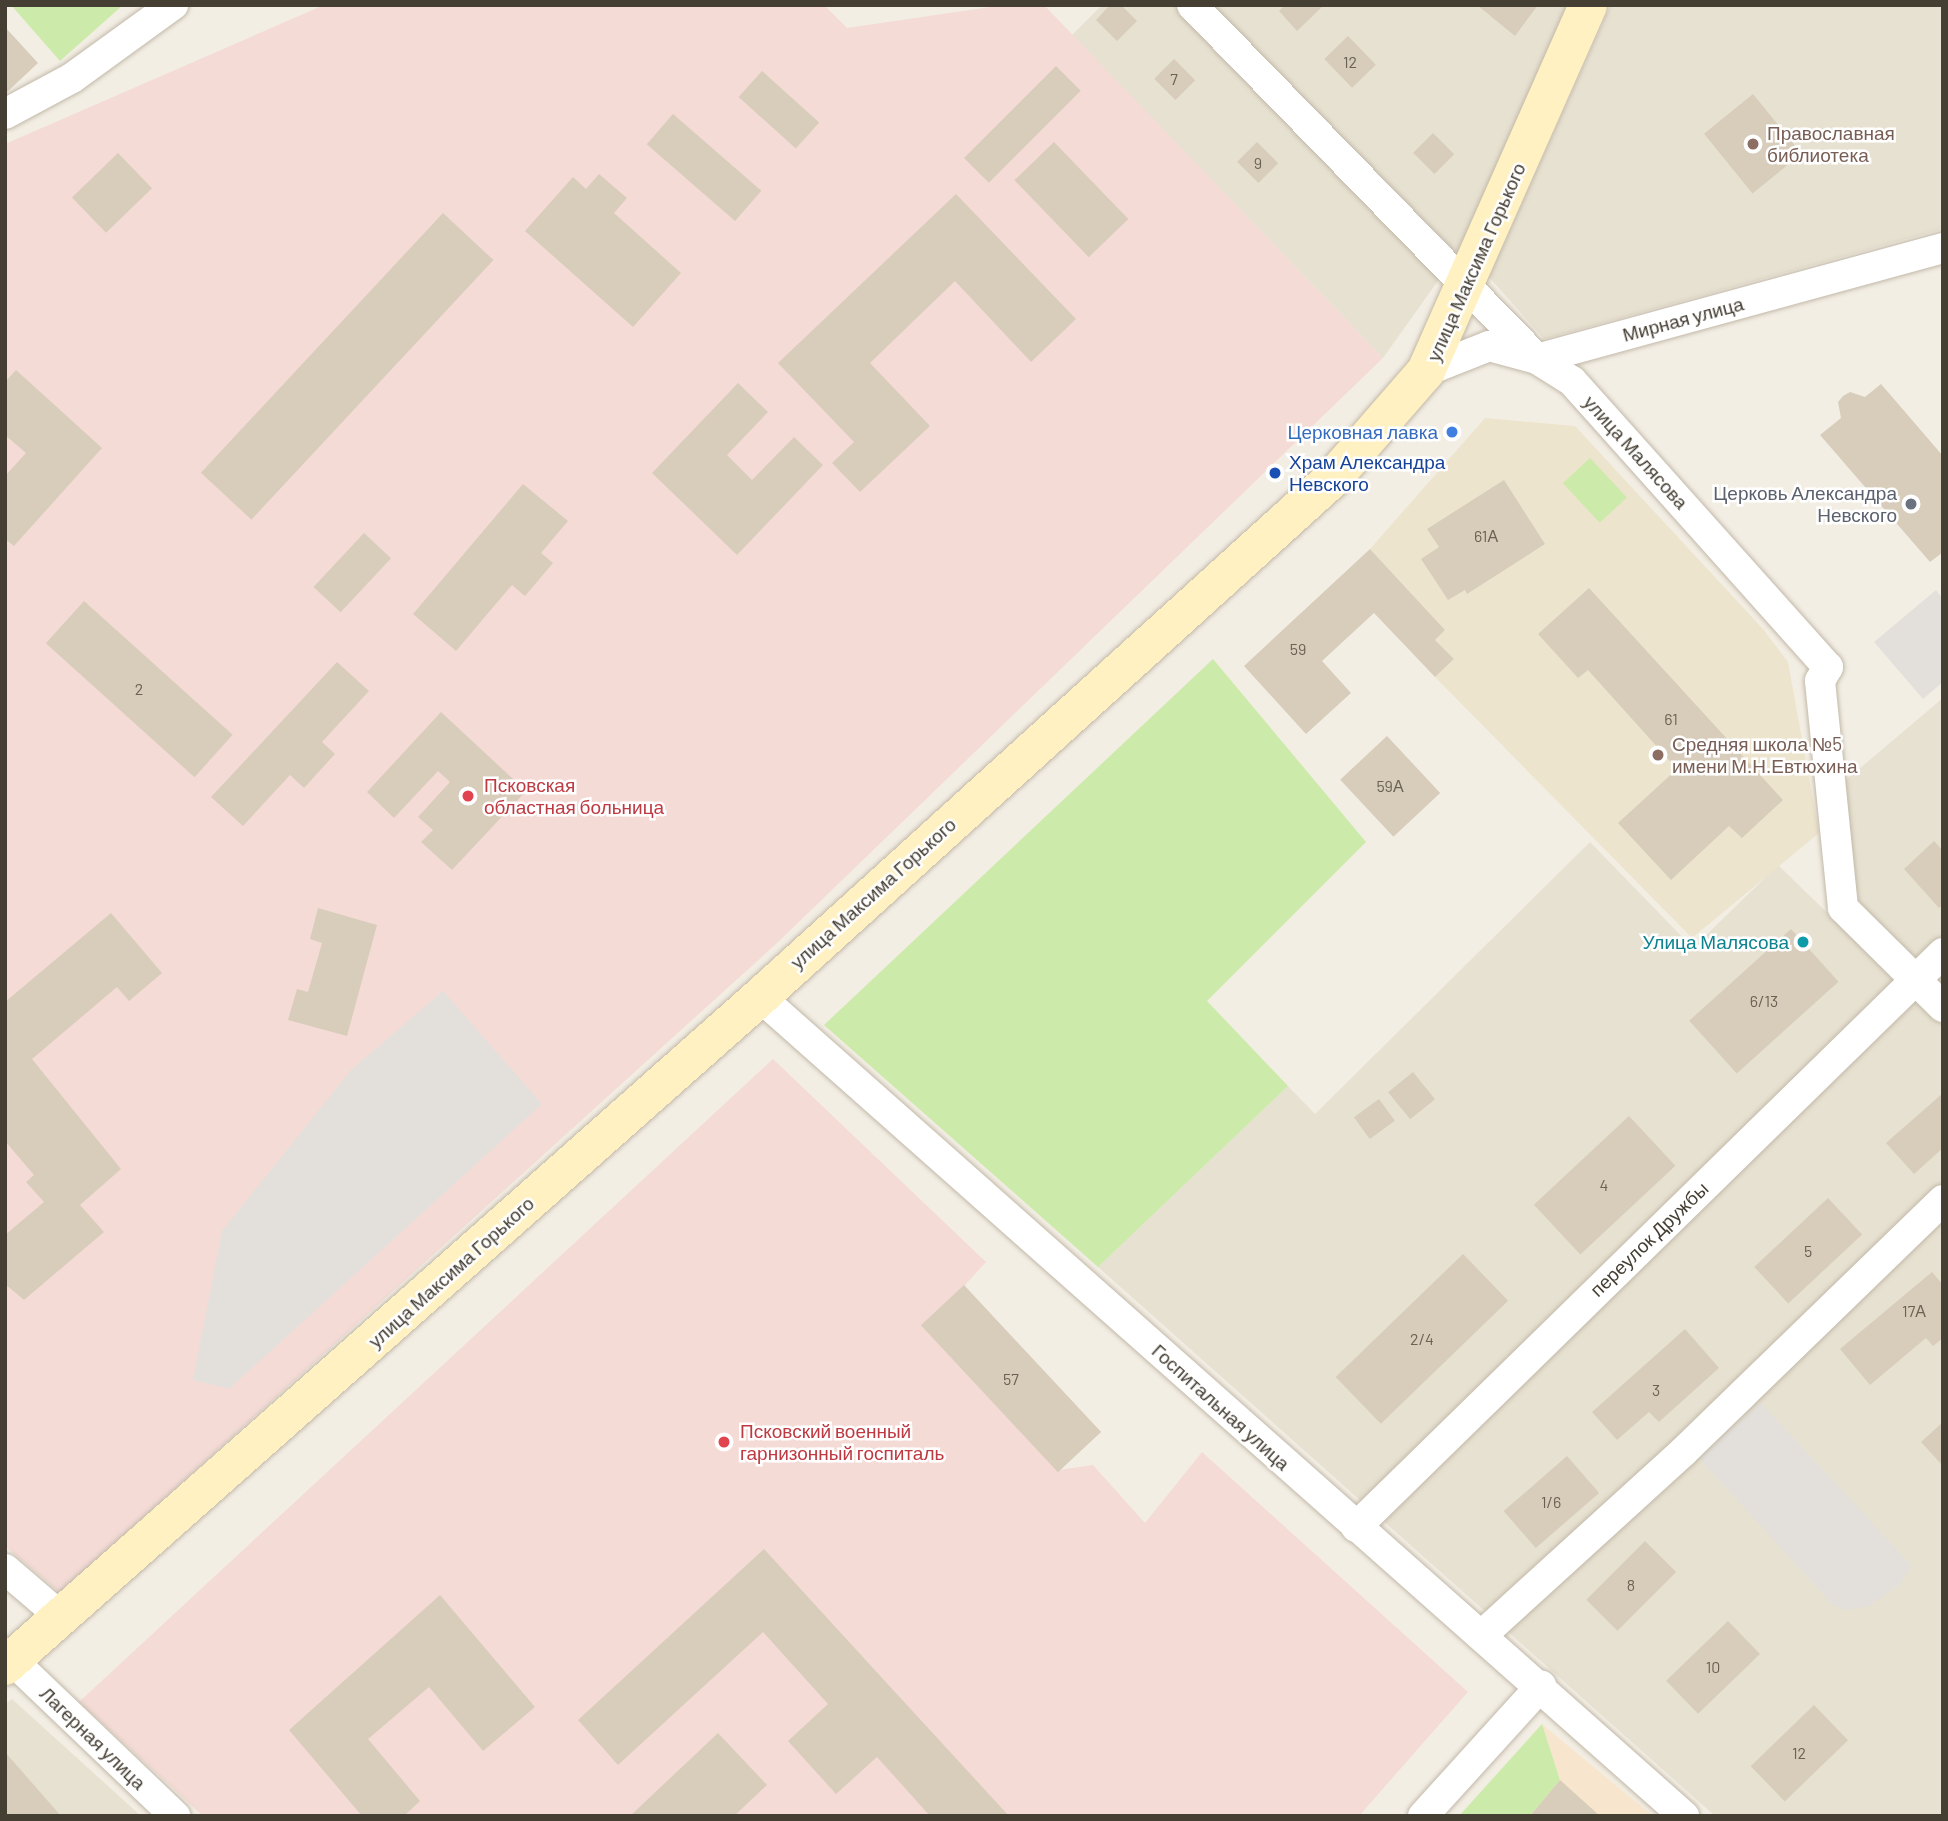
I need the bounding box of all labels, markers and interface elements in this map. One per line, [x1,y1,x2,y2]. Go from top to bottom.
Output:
house number: 12 [1343,52,1357,72]
house number: 7 [1170,69,1178,89]
place label: Православная библиотека [1767,122,1895,166]
marker: Православная библиотека [1745,136,1761,152]
house number: 9 [1254,153,1262,173]
street label: улица Максима Горького [1422,159,1530,365]
street label: Мирная улица [1620,292,1746,346]
street label: улица Малясова [1579,391,1693,513]
place label: Церковная лавка [1287,421,1438,443]
marker: Церковная лавка [1444,424,1460,440]
place label: Храм Александра Невского [1289,451,1445,495]
marker: Храм Александра Невского [1267,465,1283,481]
place label: Церковь Александра Невского [1713,482,1897,526]
marker: Церковь Александра Невского [1903,496,1919,512]
house number: 61А [1474,526,1498,546]
house number: 59 [1290,639,1306,659]
house number: 2 [135,679,143,699]
house number: 61 [1664,709,1678,729]
place label: Средняя школа №5 имени М.Н.Евтюхина [1672,733,1858,777]
marker: Средняя школа №5 имени М.Н.Евтюхина [1650,747,1666,763]
place label: Псковская областная больница [484,774,664,818]
house number: 59А [1376,776,1404,796]
marker: Псковская областная больница [458,786,478,806]
street label: улица Максима Горького [786,813,960,973]
place label: Улица Малясова [1643,931,1789,953]
marker: Улица Малясова [1795,934,1811,950]
house number: 6/13 [1750,991,1778,1011]
house number: 4 [1600,1175,1608,1195]
street label: переулок Дружбы [1585,1177,1713,1301]
street label: улица Максима Горького [364,1192,538,1352]
house number: 5 [1804,1241,1812,1261]
house number: 17А [1902,1301,1926,1321]
house number: 2/4 [1410,1329,1434,1349]
street label: Госпитальная улица [1147,1339,1295,1475]
house number: 57 [1003,1369,1019,1389]
house number: 3 [1652,1380,1660,1400]
place label: Псковский военный гарнизонный госпиталь [740,1420,944,1464]
marker: Псковский военный гарнизонный госпиталь [714,1432,734,1452]
house number: 1/6 [1541,1492,1561,1512]
house number: 8 [1627,1575,1635,1595]
house number: 10 [1706,1657,1720,1677]
street label: Лагерная улица [35,1682,151,1794]
house number: 12 [1792,1743,1806,1763]

